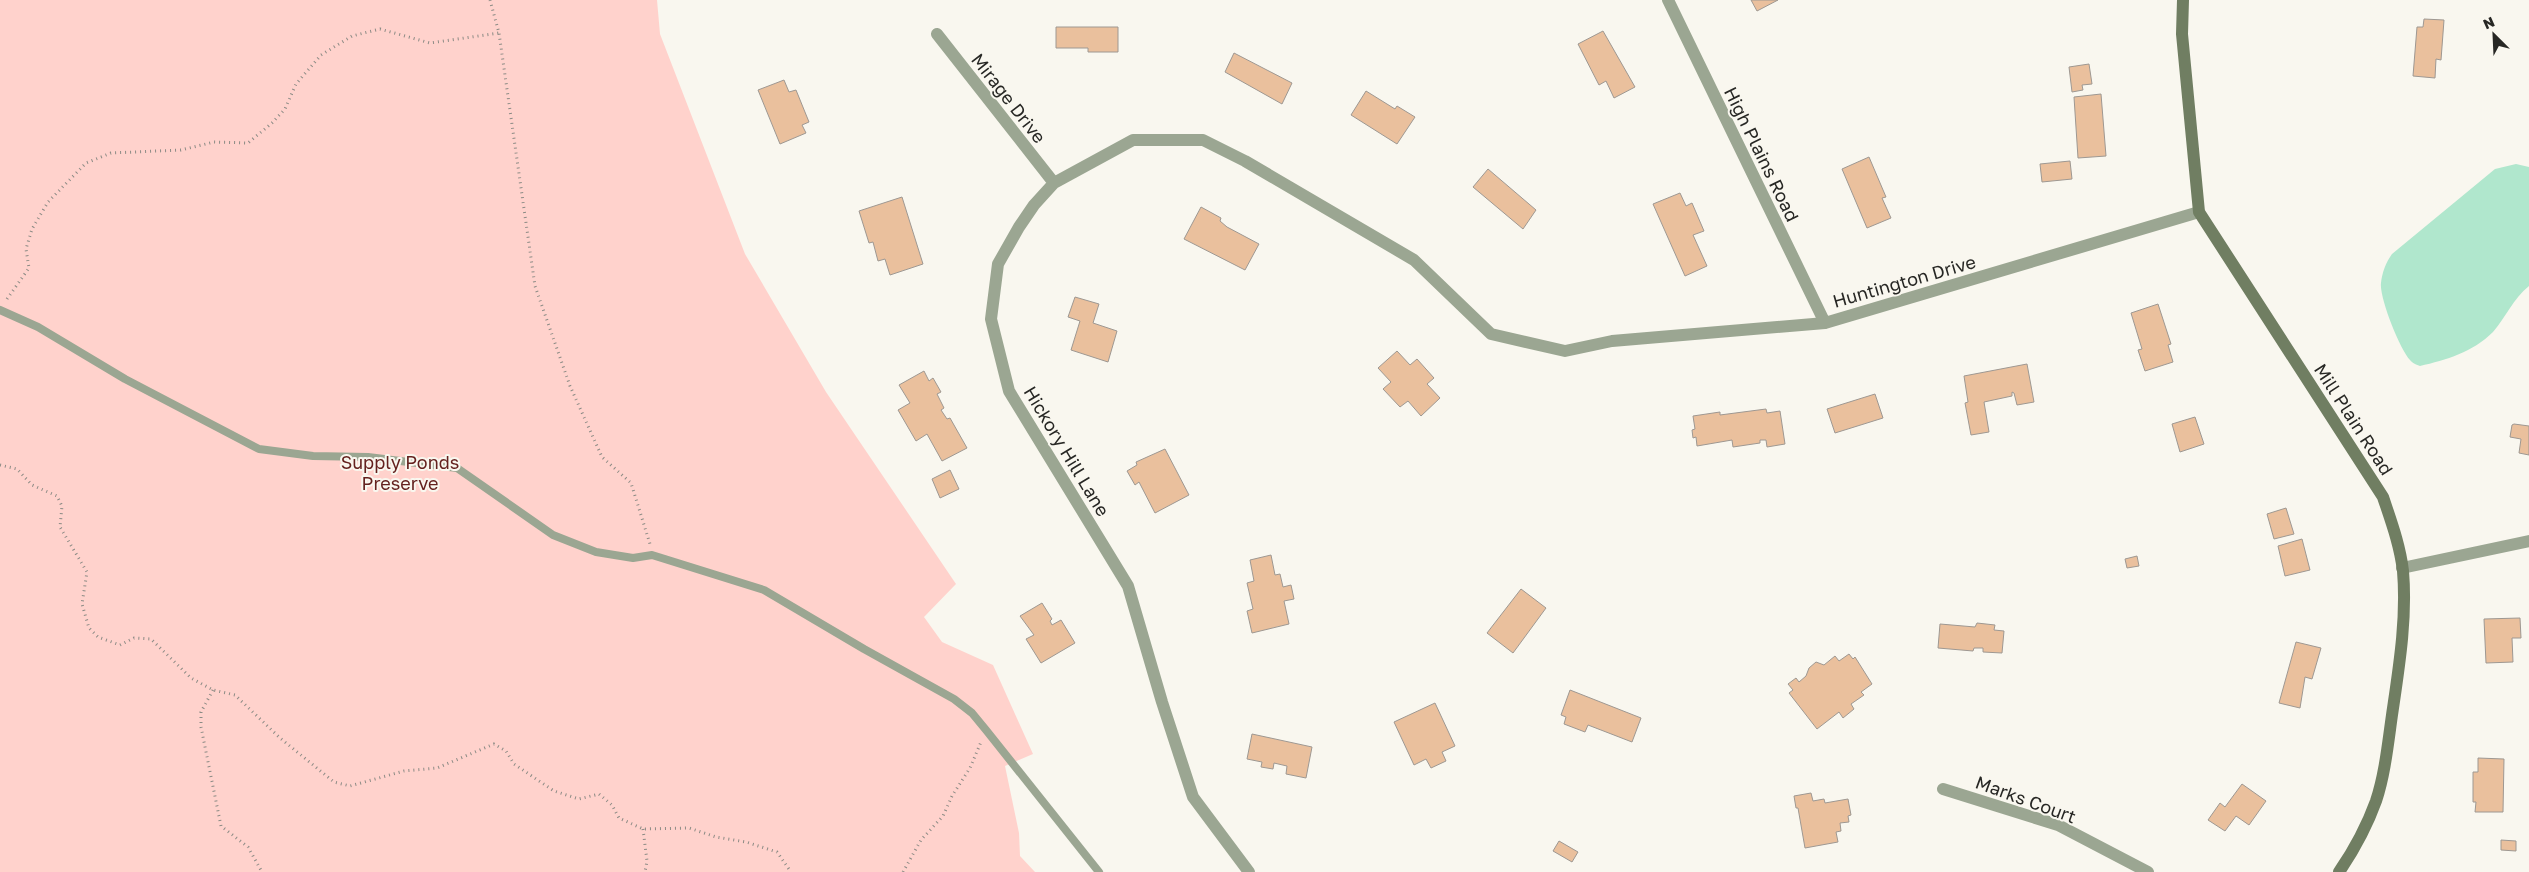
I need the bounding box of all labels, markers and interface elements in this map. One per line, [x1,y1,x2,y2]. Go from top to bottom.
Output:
north arrow [2469,10,2519,60]
text: N [2480,13,2497,33]
street label: Mirage Drive [967,49,1051,147]
street label: High Plains Road [1720,83,1804,225]
street label: Huntington Drive [1830,250,1978,312]
street label: Mill Plain Road [2310,359,2398,479]
street label: Hickory Hill Lane [1020,382,1114,520]
park label: Supply Ponds Preserve [341,451,459,494]
street label: Marks Court [1973,771,2079,827]

